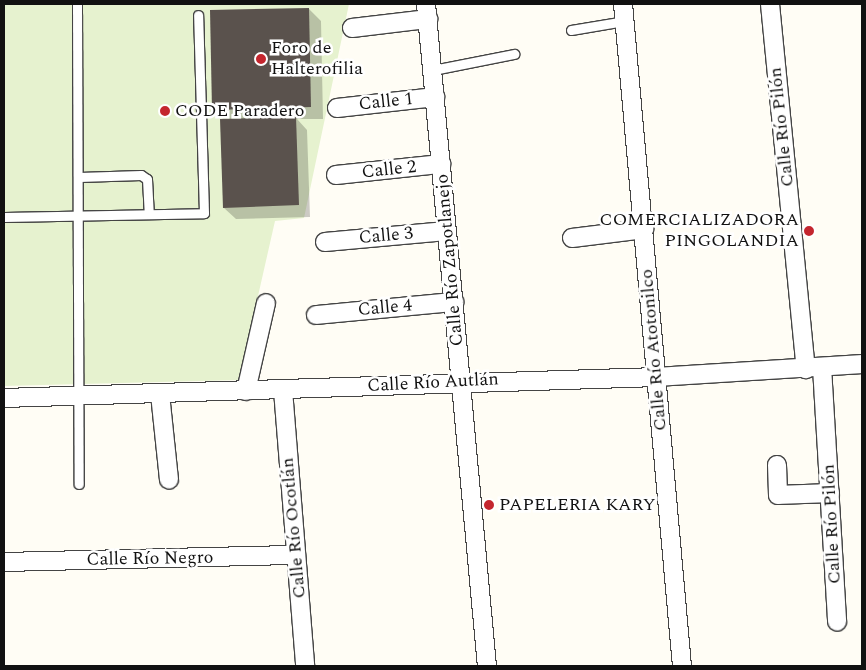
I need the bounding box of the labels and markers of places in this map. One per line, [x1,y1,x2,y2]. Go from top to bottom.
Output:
place label: Foro de Halterofilia [271,38,363,80]
marker: Foro de Halterofilia [255,53,267,65]
place label: CODE Paradero [175,100,304,122]
marker: CODE Paradero [159,105,171,117]
place label: COMERCIALIZADORA PINGOLANDIA [600,210,799,252]
marker: COMERCIALIZADORA PINGOLANDIA [803,225,815,237]
place label: PAPELERIA KARY [499,494,656,516]
marker: PAPELERIA KARY [483,499,495,511]

